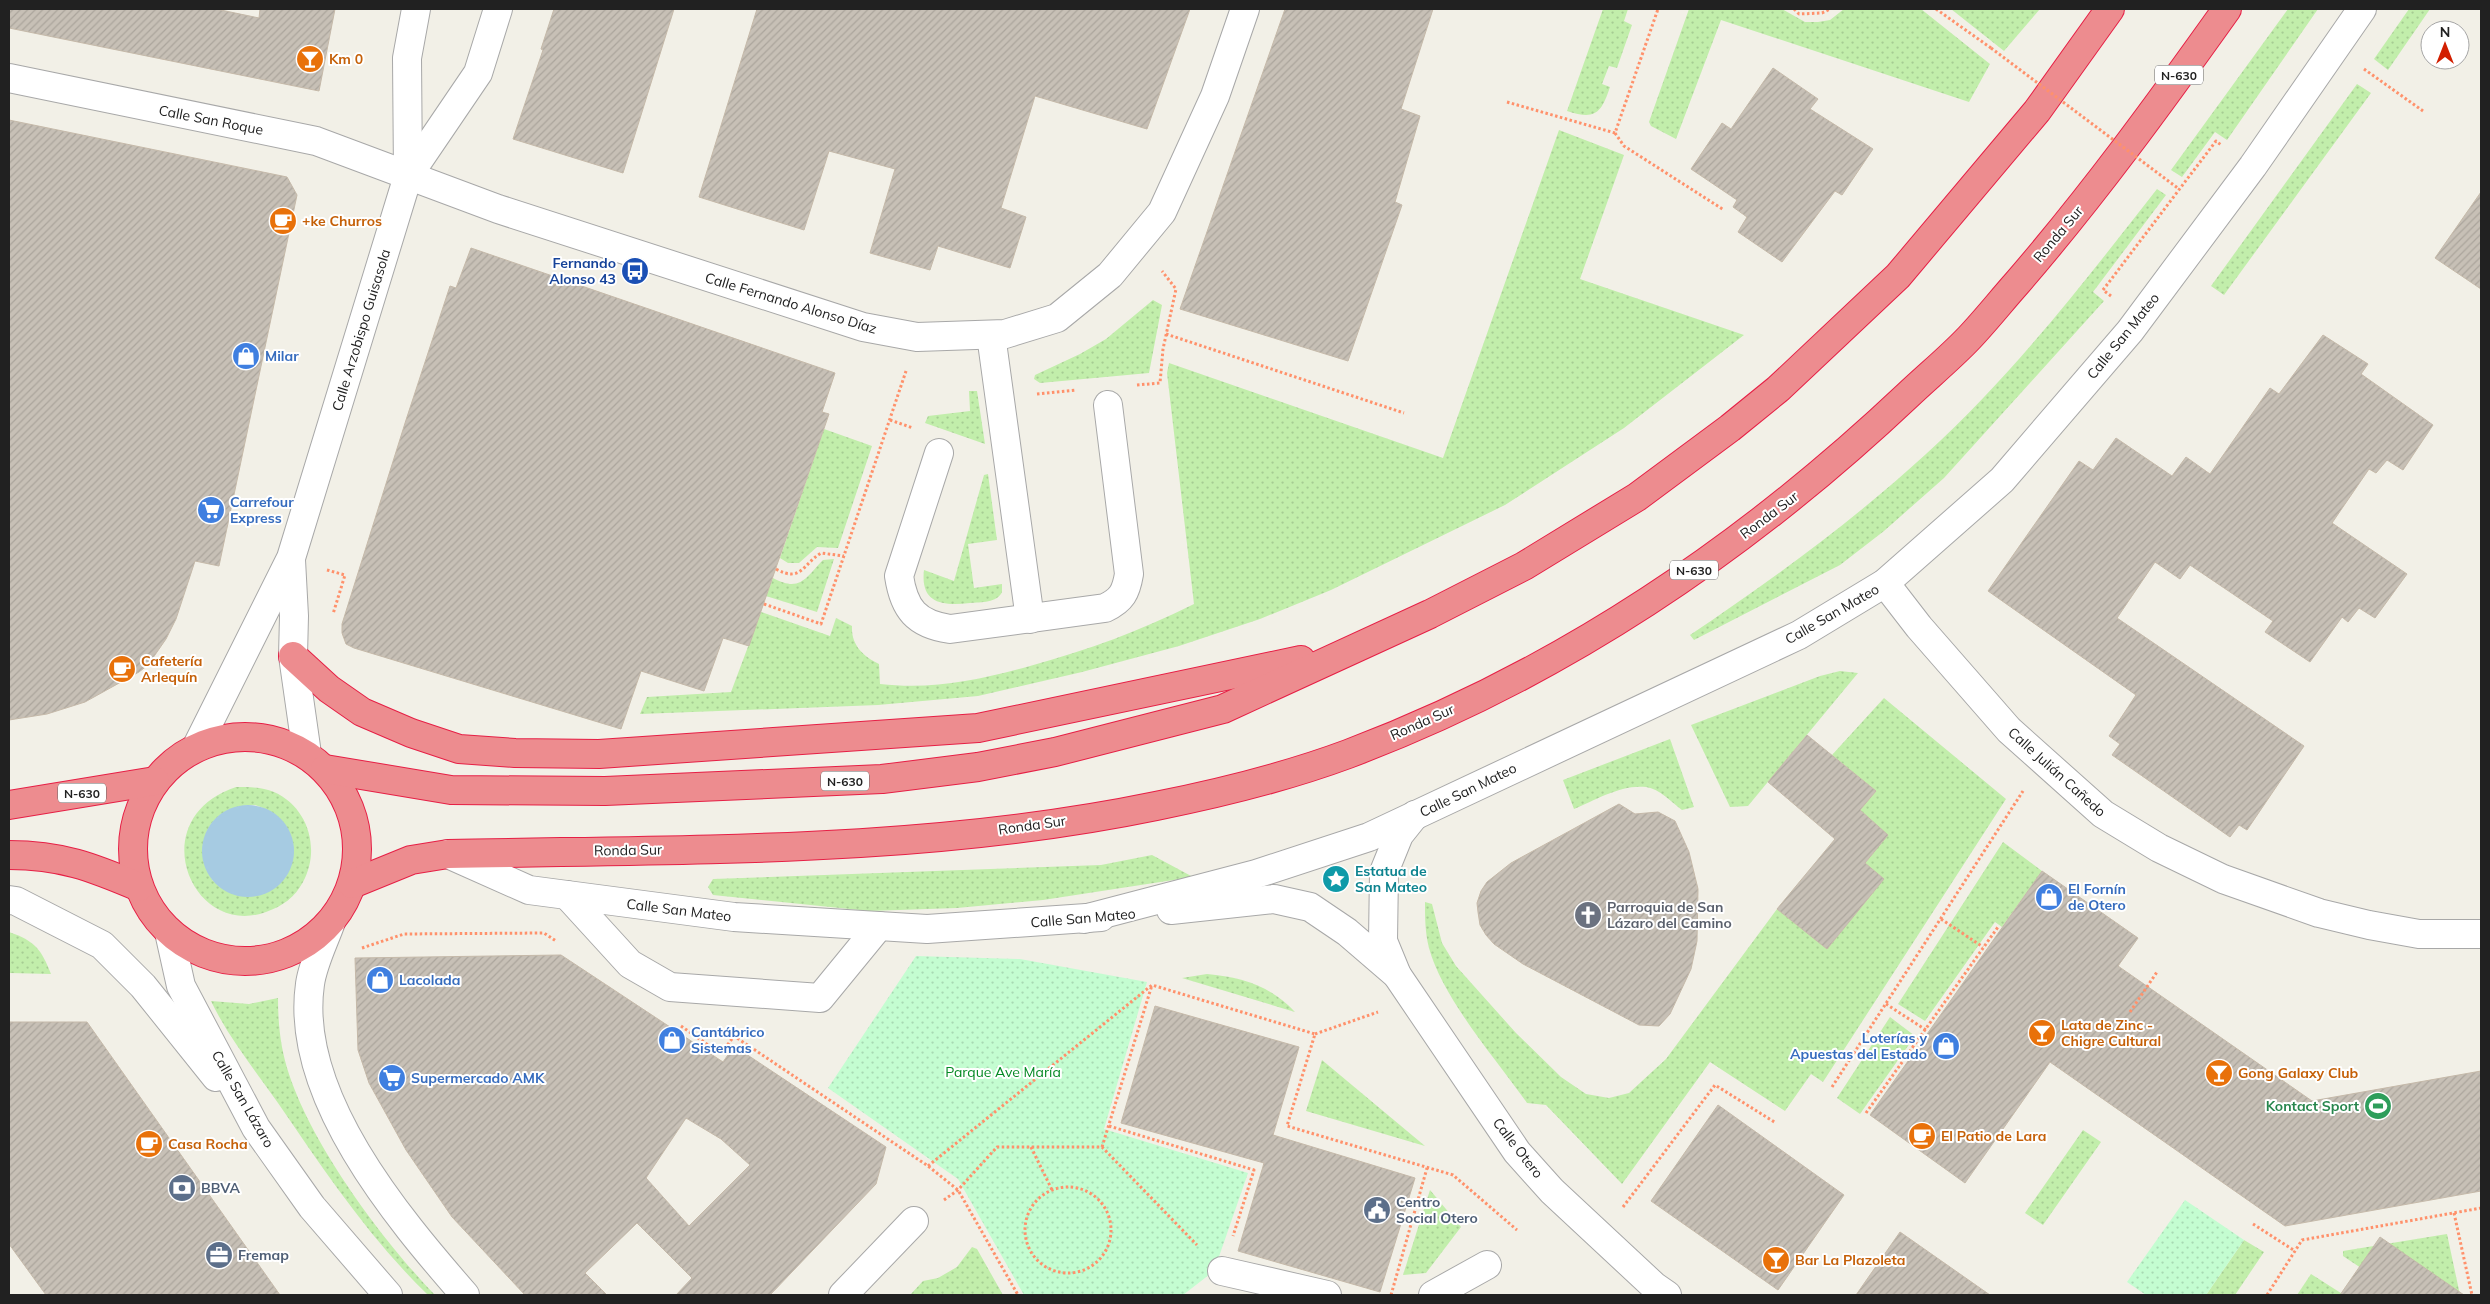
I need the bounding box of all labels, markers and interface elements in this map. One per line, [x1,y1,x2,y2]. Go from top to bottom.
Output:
north arrow [2420,20,2470,70]
text: N [2440,23,2450,41]
bar icon: Km 0 [295,44,325,74]
place label: Km 0 [329,50,363,68]
road number: N-630 [2155,66,2203,84]
street label: Calle San Roque [157,101,265,139]
street label: Ronda Sur [2029,201,2087,266]
cafe icon: +ke Churros [268,206,298,236]
place label: +ke Churros [302,212,382,230]
street label: Calle Arzobispo Guisasola [328,247,394,413]
place label: Fernando Alonso 43 [549,254,616,288]
bus stop icon: Fernando Alonso 43 [620,256,650,286]
street label: Calle Fernando Alonso Díaz [703,268,879,338]
street label: Calle San Mateo [2083,289,2163,383]
shop icon: Milar [231,341,261,371]
place label: Milar [265,347,299,365]
street label: Ronda Sur [1736,487,1802,543]
place label: Carrefour Express [230,493,294,527]
supermarket icon: Carrefour Express [196,495,226,525]
road number: N-630 [1670,560,1718,580]
street label: Calle San Mateo [1782,580,1882,648]
place label: Cafetería Arlequín [141,652,202,686]
cafe icon: Cafetería Arlequín [107,654,137,684]
street label: Ronda Sur [1387,700,1458,744]
street label: Calle Julián Cañedo [2004,723,2110,821]
street label: Calle San Mateo [1417,759,1519,821]
road number: N-630 [821,771,869,790]
road number: N-630 [58,784,106,802]
street label: Ronda Sur [997,811,1068,839]
street label: Ronda Sur [594,840,663,860]
place label: Estatua de San Mateo [1355,862,1427,896]
place icon: Estatua de San Mateo [1321,864,1351,894]
place label: El Fornín de Otero [2068,880,2126,914]
shop icon: El Fornín de Otero [2034,882,2064,912]
street label: Calle San Mateo [626,895,732,925]
place label: Parroquia de San Lázaro del Camino [1607,898,1732,932]
church icon: Parroquia de San Lázaro del Camino [1573,900,1603,930]
street label: Calle San Mateo [1030,904,1136,932]
shop icon: Lacolada [365,965,395,995]
place label: Lacolada [399,971,460,989]
place label: Lata de Zinc - Chigre Cultural [2061,1016,2161,1050]
bar icon: Lata de Zinc - Chigre Cultural [2027,1018,2057,1048]
place label: Cantábrico Sistemas [691,1023,765,1057]
shop icon: Cantábrico Sistemas [657,1025,687,1055]
place label: Loterías y Apuestas del Estado [1790,1029,1927,1063]
shop icon: Loterías y Apuestas del Estado [1931,1031,1961,1061]
street label: Calle San Lázaro [208,1047,278,1151]
bar icon: Gong Galaxy Club [2204,1058,2234,1088]
supermarket icon: Supermercado AMK [377,1063,407,1093]
park label: Parque Ave María [945,1063,1061,1081]
place label: Gong Galaxy Club [2238,1064,2359,1082]
place label: Supermercado AMK [411,1069,545,1087]
sports icon: Kontact Sport [2363,1091,2393,1121]
place label: Kontact Sport [2266,1097,2360,1115]
street label: Calle Otero [1489,1114,1547,1182]
cafe icon: El Patio de Lara [1907,1121,1937,1151]
place label: El Patio de Lara [1941,1127,2046,1145]
cafe icon: Casa Rocha [134,1129,164,1159]
place label: Casa Rocha [168,1135,248,1153]
bank icon: BBVA [167,1173,197,1203]
place label: BBVA [201,1179,240,1197]
place label: Centro Social Otero [1396,1193,1478,1227]
public building icon: Centro Social Otero [1362,1195,1392,1225]
office icon: Fremap [204,1240,234,1270]
bar icon: Bar La Plazoleta [1761,1245,1791,1275]
place label: Fremap [238,1246,289,1264]
place label: Bar La Plazoleta [1795,1251,1906,1269]

